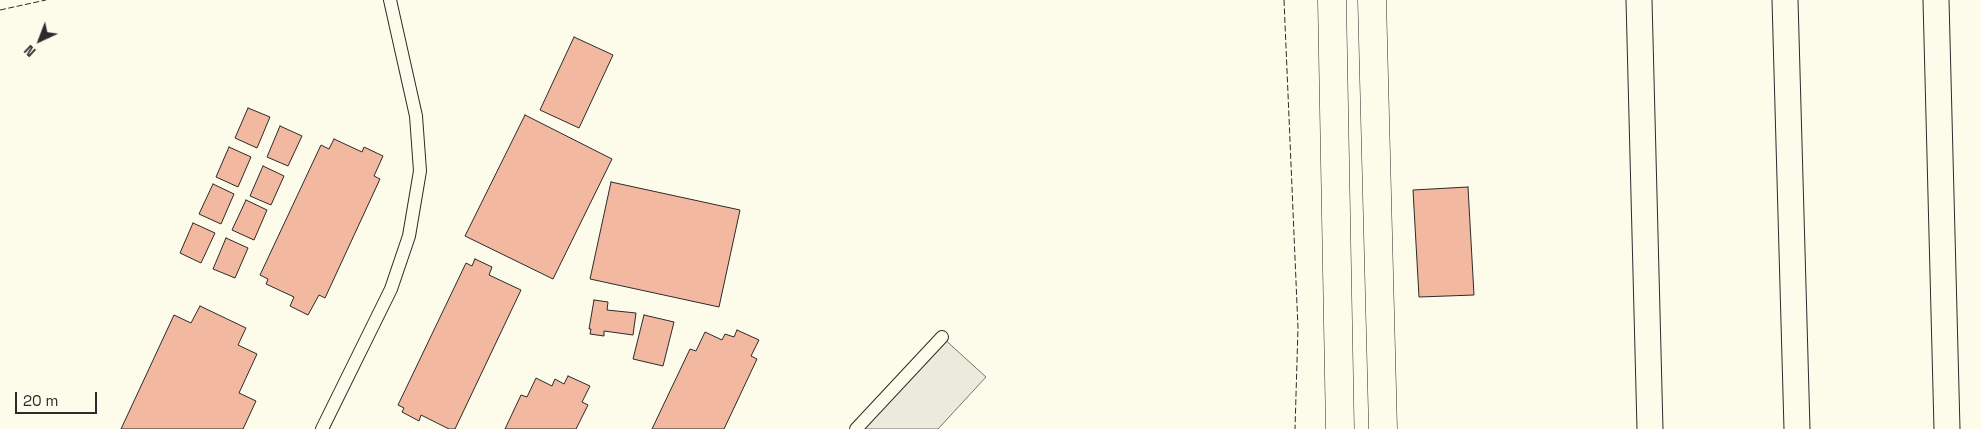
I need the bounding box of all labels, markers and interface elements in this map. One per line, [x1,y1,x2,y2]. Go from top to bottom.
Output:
north arrow [15,15,65,65]
text: N [20,41,39,61]
scale bar [18,382,100,414]
text: 20 m [23,391,58,410]

